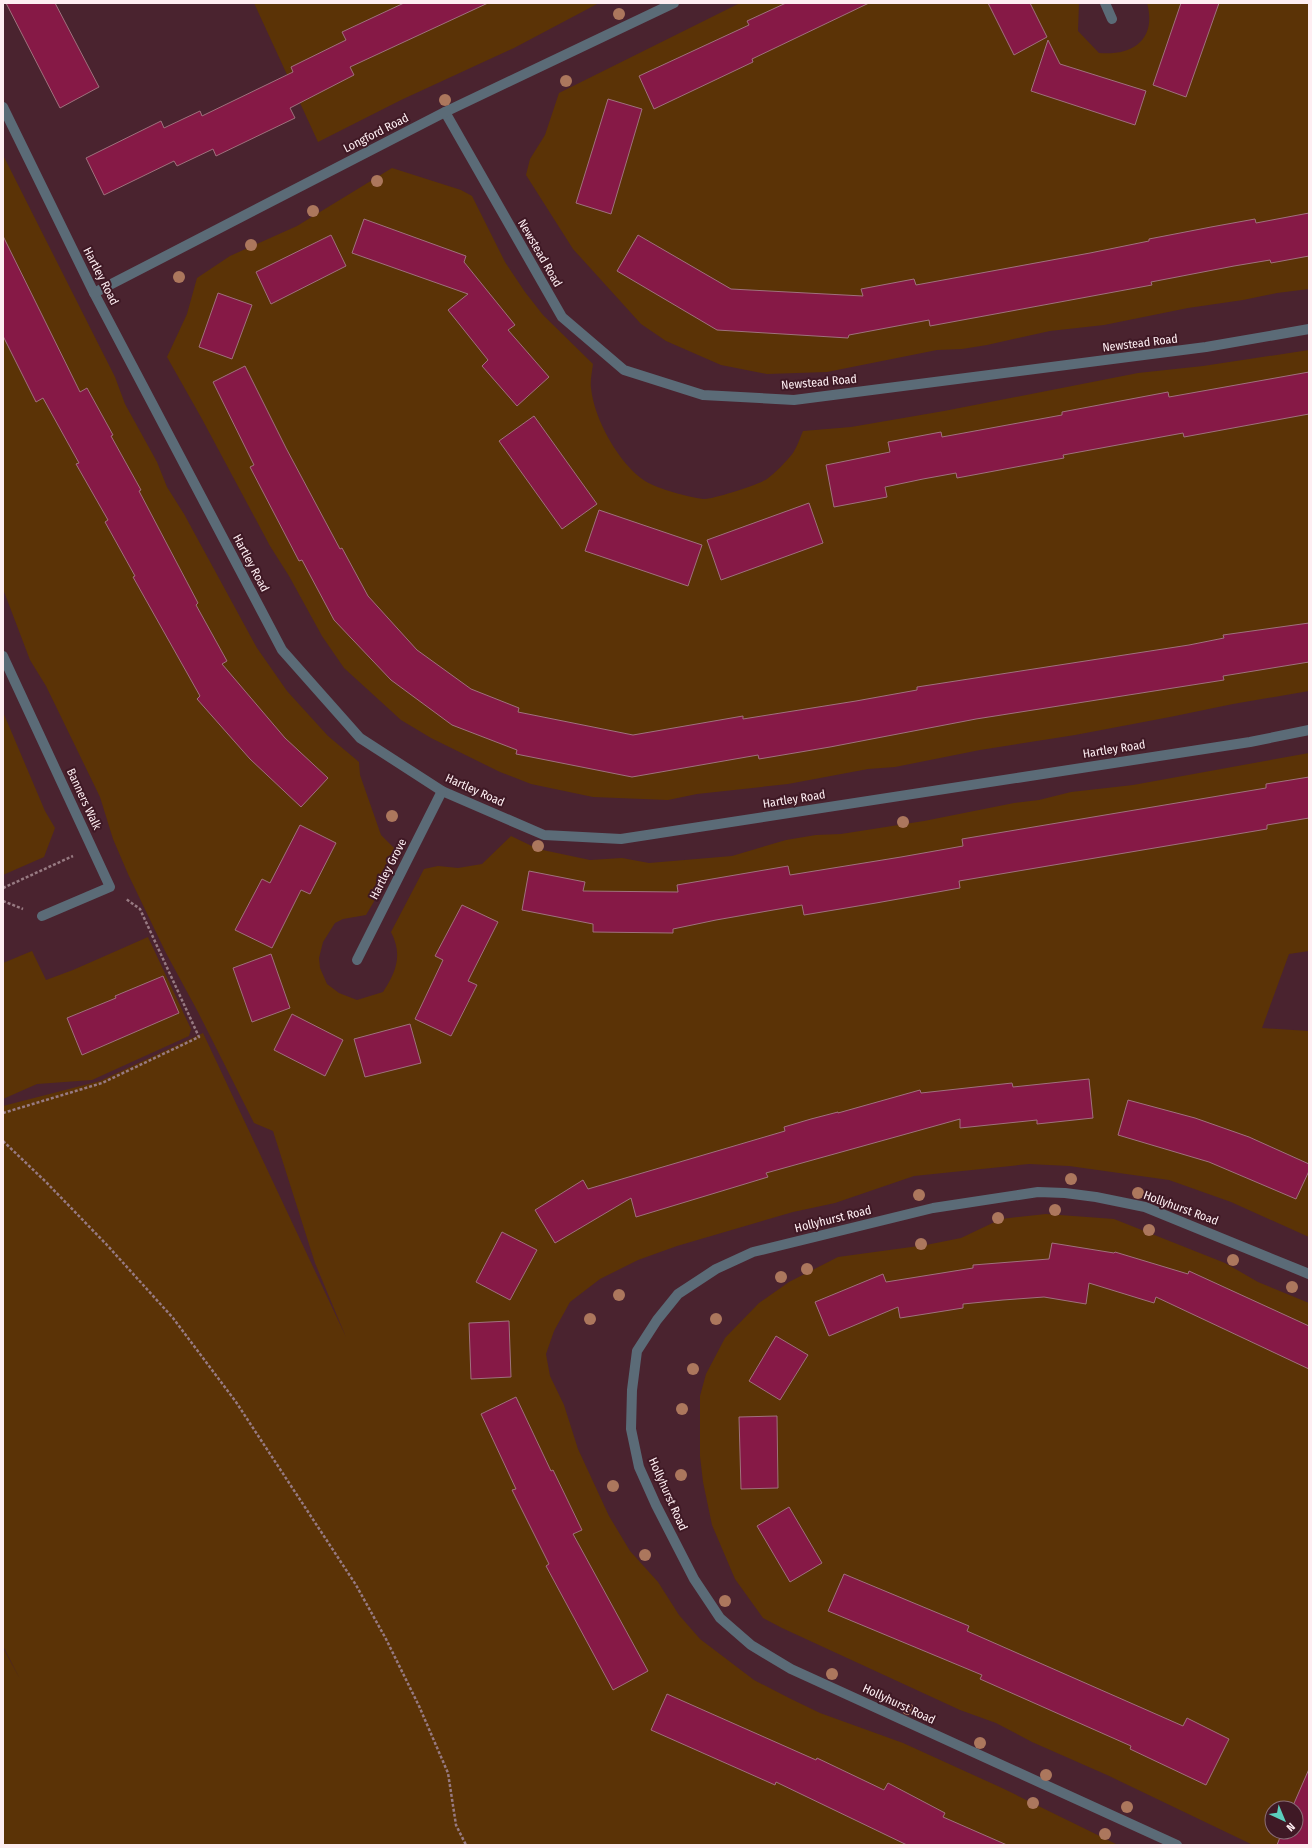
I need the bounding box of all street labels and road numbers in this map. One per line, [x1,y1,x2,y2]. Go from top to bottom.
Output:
street label: Longford Road [341,111,411,155]
street label: Newstead Road [515,217,565,289]
street label: Hartley Road [80,245,122,307]
street label: Newstead Road [1102,331,1178,355]
street label: Newstead Road [781,372,857,392]
street label: Hartley Road [230,532,272,594]
street label: Hartley Road [1082,737,1146,761]
street label: Banners Walk [64,766,104,832]
street label: Hartley Road [443,771,507,809]
street label: Hartley Road [762,787,826,811]
street label: Hartley Grove [367,836,409,902]
street label: Hollyhurst Road [1142,1188,1220,1228]
street label: Hollyhurst Road [793,1203,873,1235]
street label: Hollyhurst Road [646,1455,690,1533]
street label: Hollyhurst Road [860,1681,938,1727]

